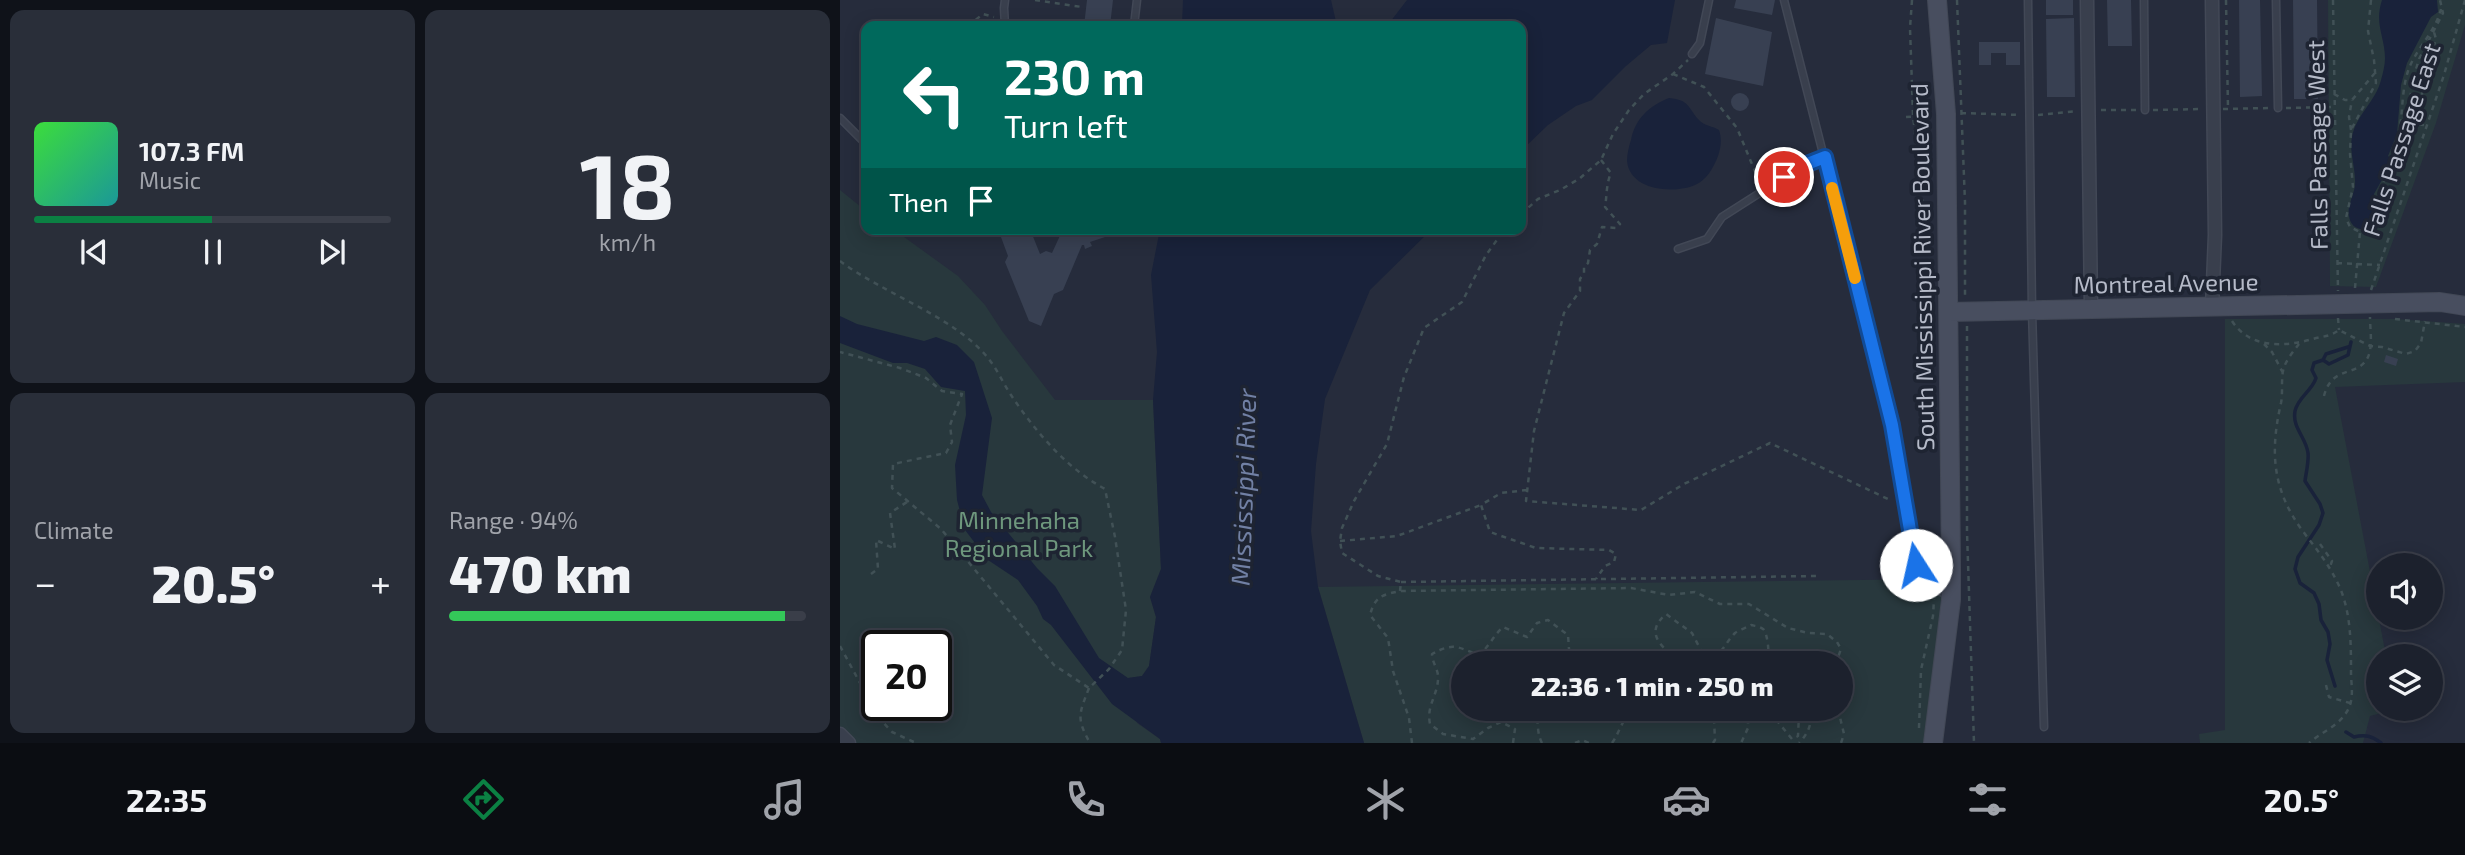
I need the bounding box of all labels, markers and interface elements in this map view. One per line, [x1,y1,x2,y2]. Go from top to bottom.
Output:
street label: Falls Passage East [2356,39,2446,240]
street label: Falls Passage West [2300,40,2333,250]
text: 230 m [1004,46,1145,105]
icon: left [889,49,980,140]
street label: South Mississippi River Boulevard [1904,83,1939,451]
text: Turn left [1004,106,1128,144]
text: 18 [579,128,676,237]
text: 107.3 FM [139,135,244,166]
pin [1754,147,1814,207]
icon: arrive [1765,158,1803,196]
text: Music [139,166,201,194]
icon: arrive [962,182,1000,220]
text: Then [889,186,948,217]
text: km/h [599,228,656,256]
icon: previous [75,233,113,271]
icon: pause [194,233,232,271]
icon: next [313,233,351,271]
street label: Montreal Avenue [2073,266,2259,299]
water label: Mississippi River [1224,387,1261,586]
park label: Minnehaha Regional Park [945,505,1093,562]
text: Range · 94% [449,506,578,534]
text: Climate [34,516,114,544]
position arrow [1879,528,1953,602]
text: 470 km [449,541,632,603]
text: 20.5° [151,551,275,613]
map controls [2366,553,2443,721]
button: sound [2366,553,2443,630]
text: − [34,559,56,605]
text: + [370,559,391,605]
speed limit sign: 20 [861,630,952,721]
button: layers [2366,644,2443,721]
text: 22:36 · 1 min · 250 m [1531,670,1773,701]
icon: directions [459,775,508,824]
icon: music [760,775,809,824]
icon: phone [1061,775,1110,824]
icon: climate [1361,775,1410,824]
icon: car [1662,775,1711,824]
icon: filters [1963,775,2012,824]
text: 22:35 [126,780,207,818]
text: 20.5° [2264,780,2339,818]

